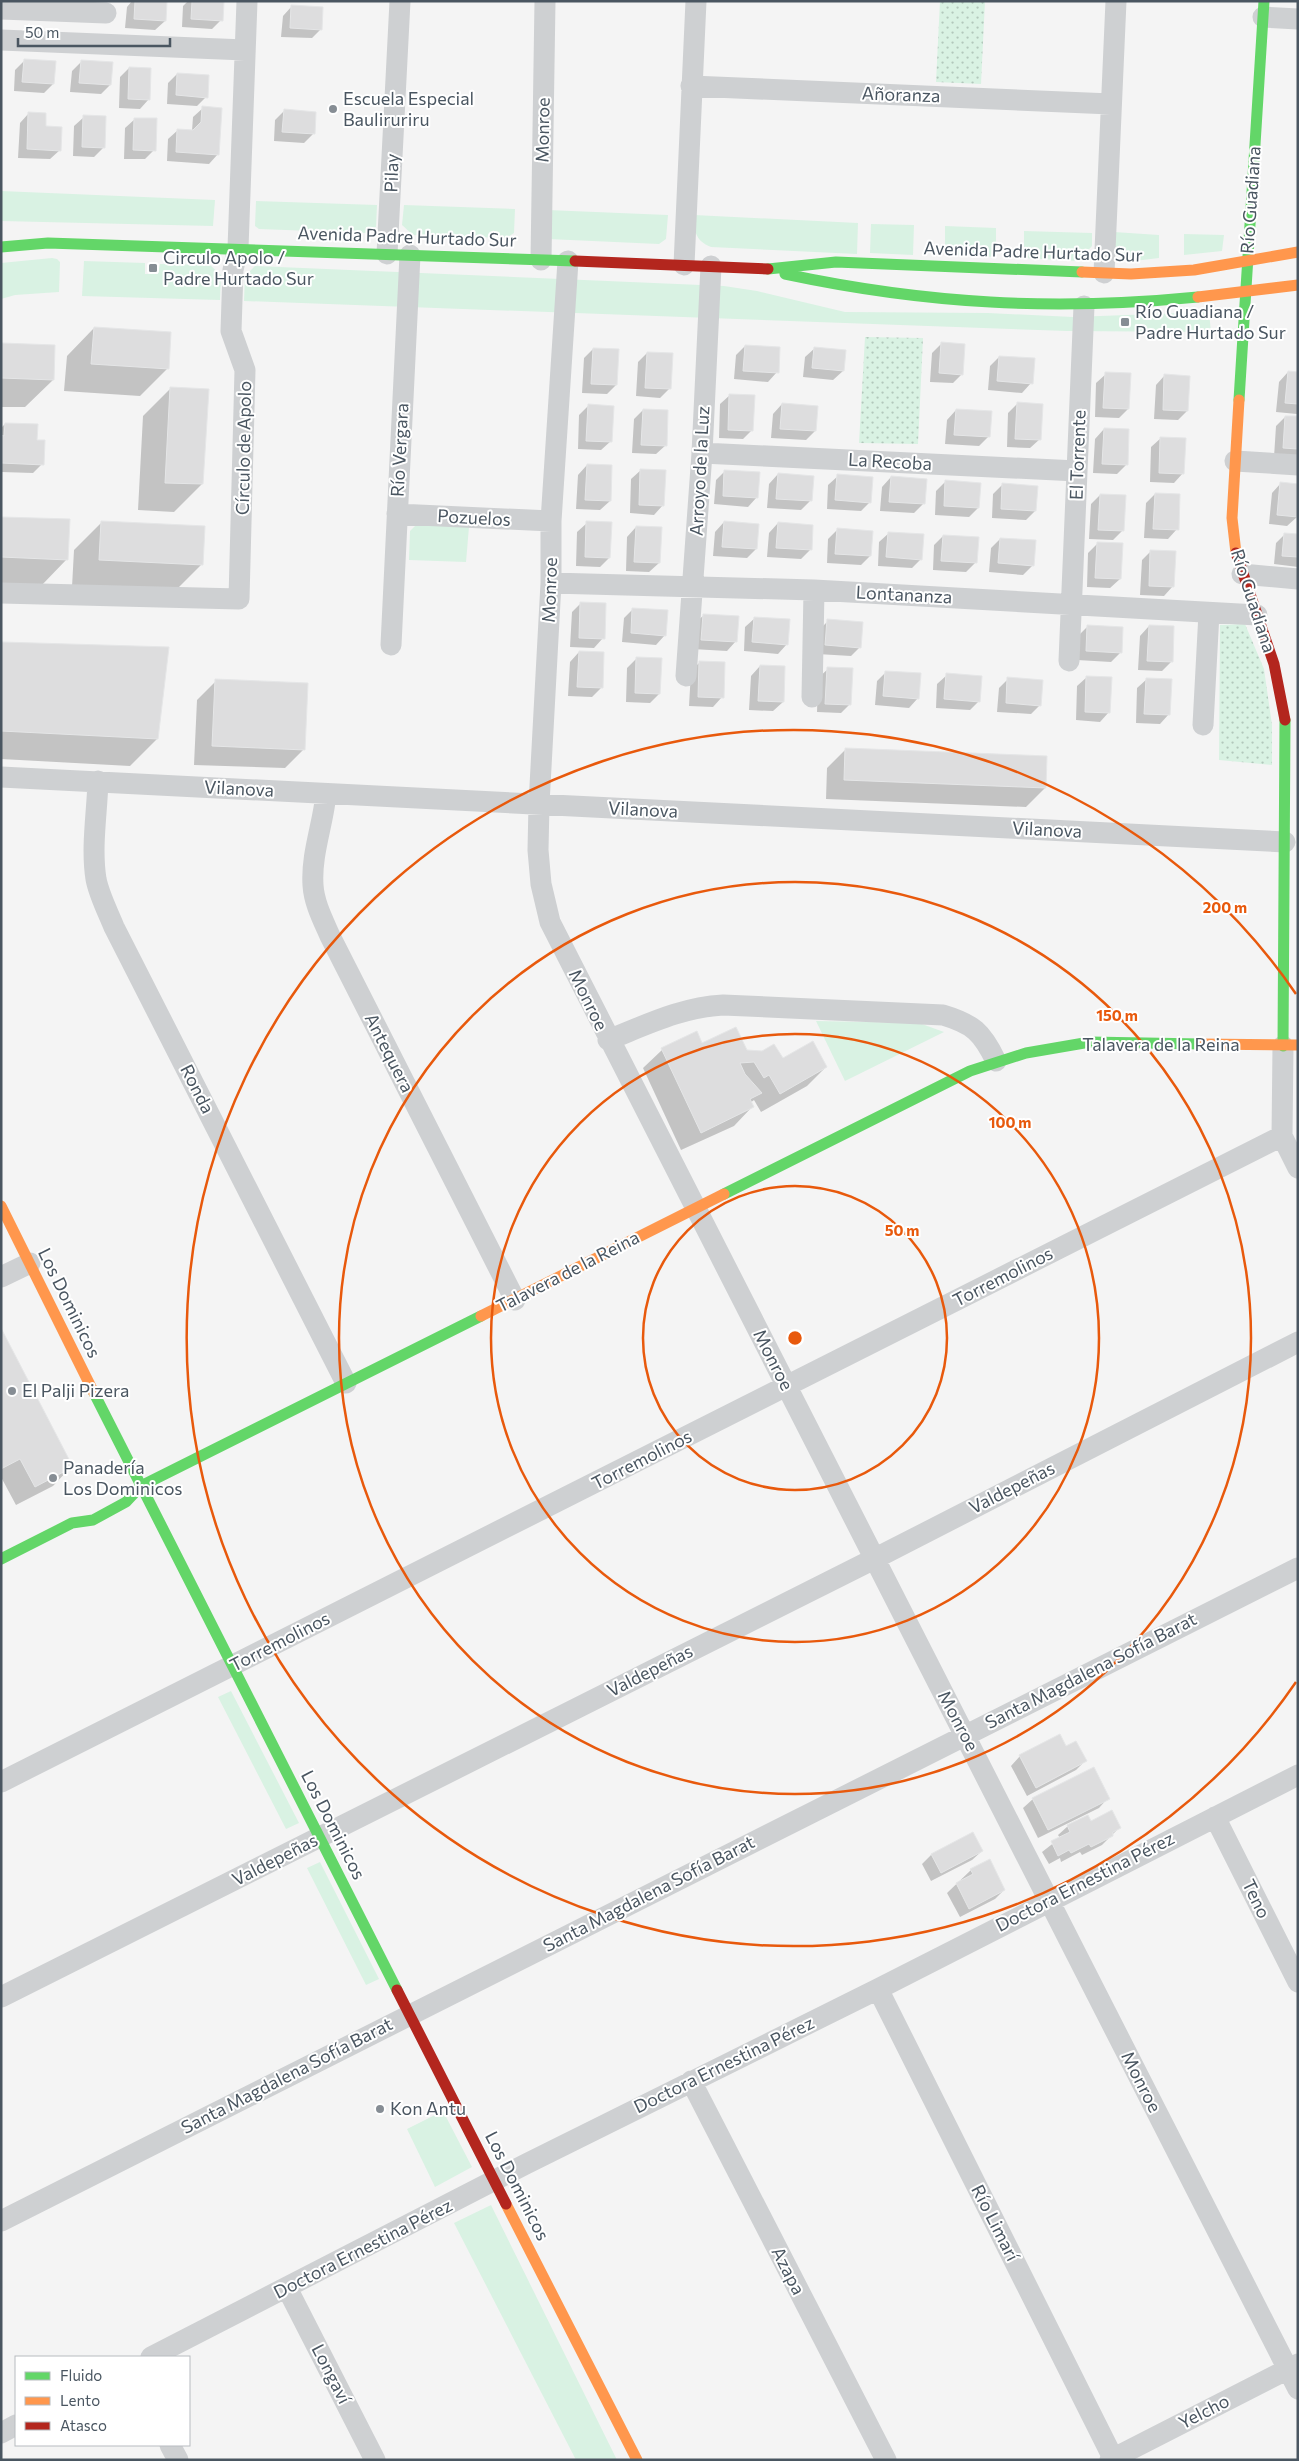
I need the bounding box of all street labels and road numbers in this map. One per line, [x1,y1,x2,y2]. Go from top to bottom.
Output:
street label: Añoranza [861,82,941,106]
street label: Monroe [530,97,554,163]
street label: Río Guadiana [1235,145,1265,254]
street label: Pilay [379,153,403,193]
street label: Avenida Padre Hurtado Sur [297,221,517,251]
street label: Avenida Padre Hurtado Sur [923,236,1143,266]
street label: Círculo de Apolo [231,381,255,515]
street label: Río Vergara [386,402,412,498]
street label: Arroyo de la Luz [685,405,713,537]
street label: El Torrente [1064,409,1090,500]
street label: La Recoba [848,448,933,474]
street label: Pozuelos [437,504,511,530]
street label: Río Guadiana [1227,546,1281,655]
street label: Monroe [537,557,561,623]
street label: Lontananza [855,580,953,608]
street label: Vilanova [203,775,275,801]
street label: Vilanova [607,796,679,822]
street label: Vilanova [1011,816,1083,842]
street label: Monroe [565,965,613,1034]
street label: Antequera [361,1009,419,1096]
street label: Talavera de la Reina [1082,1033,1240,1055]
street label: Ronda [176,1060,220,1117]
street label: Talavera de la Reina [492,1226,643,1317]
street label: Torremolinos [949,1242,1056,1311]
street label: Los Dominicos [34,1244,106,1361]
street label: Monroe [749,1325,799,1394]
street label: Torremolinos [588,1425,695,1494]
street label: Valdepeñas [965,1456,1058,1518]
street label: Torremolinos [226,1607,333,1676]
street label: Santa Magdalena Sofía Barat [981,1607,1200,1733]
street label: Valdepeñas [603,1639,696,1701]
street label: Monroe [934,1686,984,1755]
street label: Los Dominicos [297,1766,371,1883]
street label: Doctora Ernestina Pérez [992,1826,1178,1936]
street label: Valdepeñas [228,1828,321,1890]
street label: Santa Magdalena Sofía Barat [539,1830,758,1956]
street label: Teno [1238,1875,1276,1922]
street label: Doctora Ernestina Pérez [630,2011,817,2117]
street label: Santa Magdalena Sofía Barat [177,2012,396,2138]
street label: Monroe [1117,2047,1167,2116]
street label: Los Dominicos [481,2127,555,2244]
street label: Río Limarí [967,2181,1025,2266]
street label: Doctora Ernestina Pérez [270,2193,456,2303]
street label: Azapa [768,2243,810,2298]
street label: Longaví [308,2340,357,2408]
street label: Yelcho [1174,2389,1233,2433]

